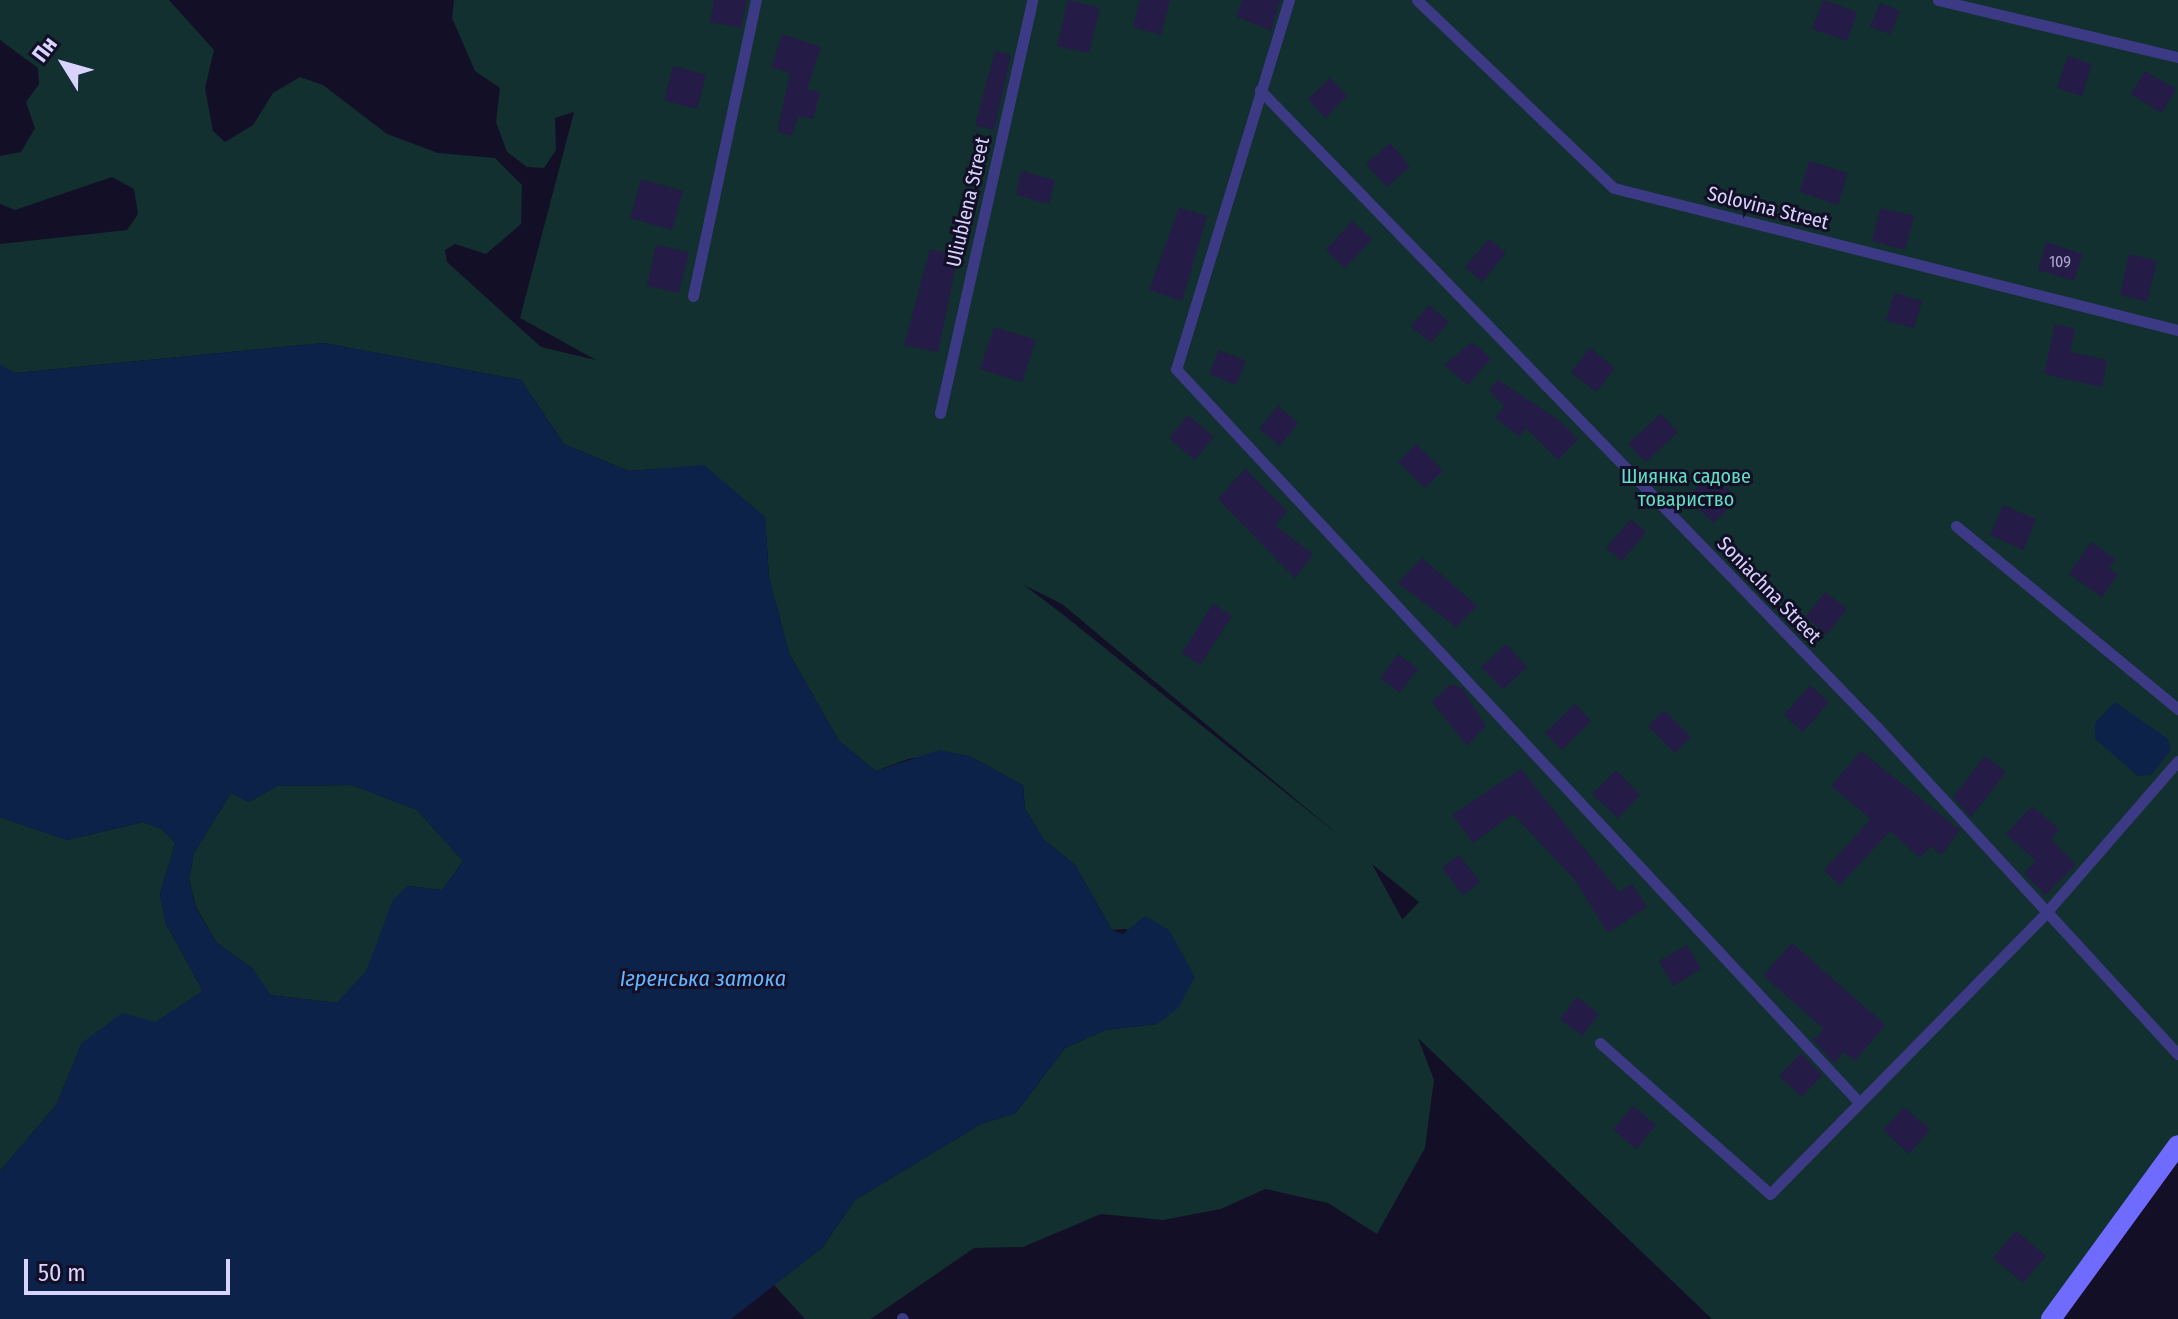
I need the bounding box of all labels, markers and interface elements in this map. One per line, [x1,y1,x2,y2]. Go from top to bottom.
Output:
north arrow [24,24,104,104]
text: Пн [26,31,63,67]
street label: Uliublena Street [941,135,995,269]
street label: Solovina Street [1705,181,1831,235]
house number: 109 [2049,252,2071,272]
park label: Шиянка садове товариство [1621,465,1751,512]
street label: Soniachna Street [1712,532,1826,648]
water label: Ігренська затока [620,966,786,992]
scale bar [28,1243,234,1293]
text: 50 m [38,1259,86,1287]

